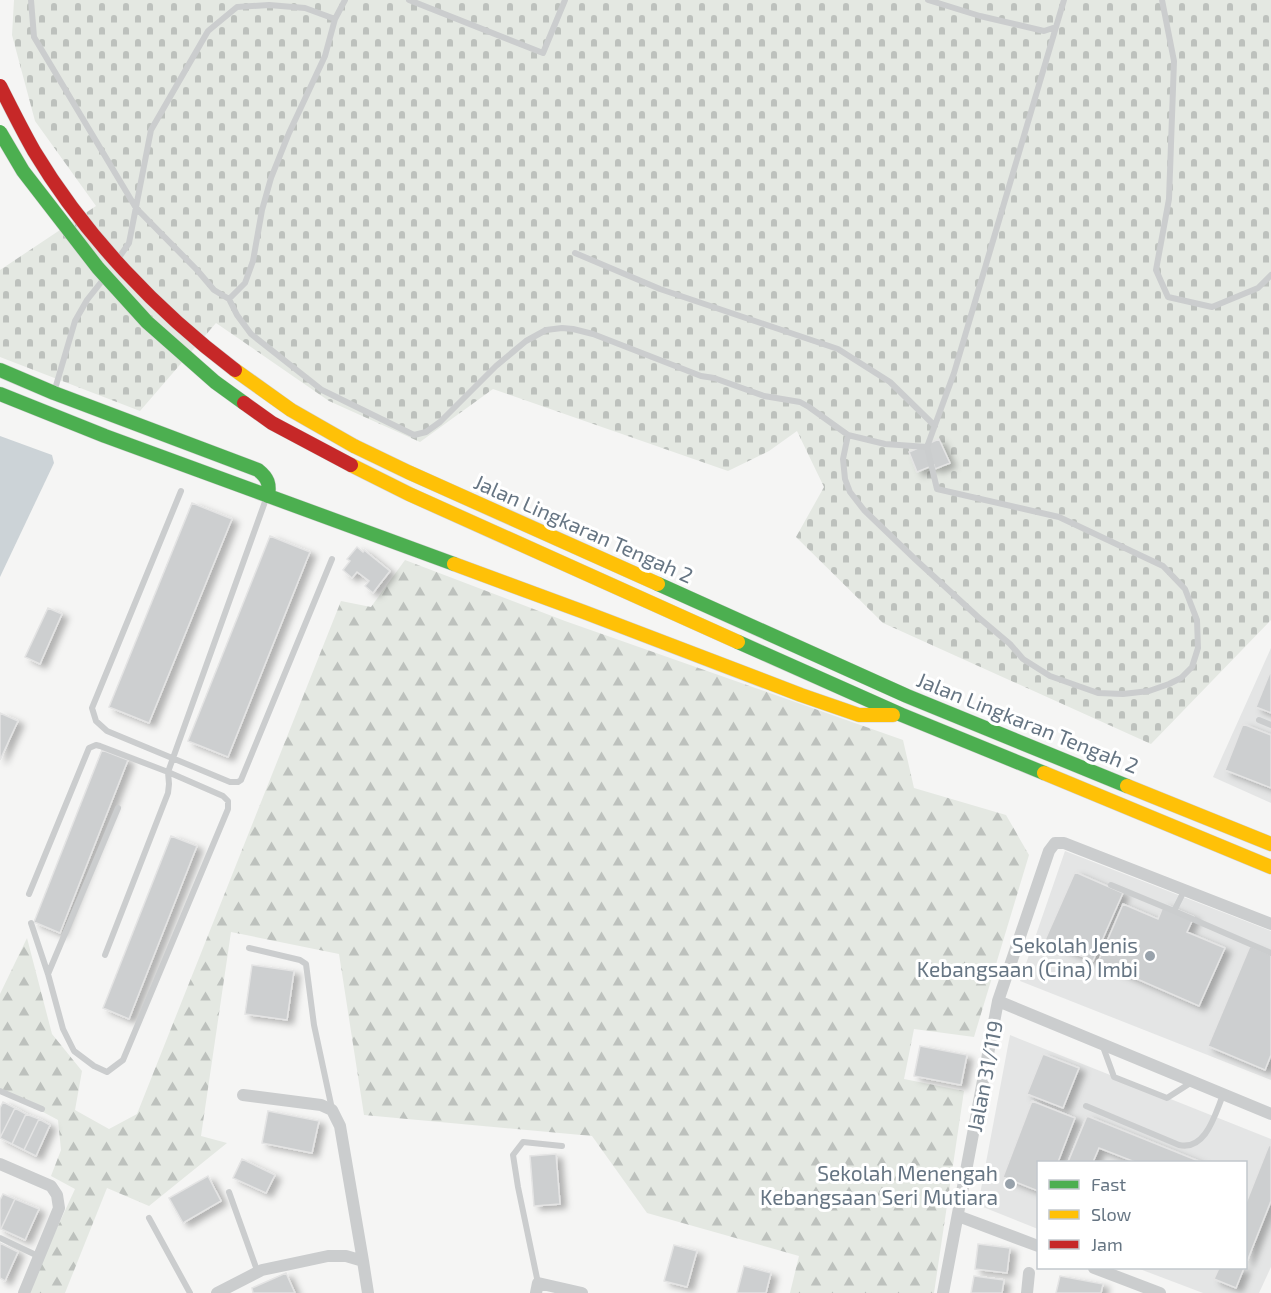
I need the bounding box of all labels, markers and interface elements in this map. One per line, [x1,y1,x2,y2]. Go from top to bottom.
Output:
street label: Jalan Lingkaran Tengah 2 [471,468,697,588]
street label: Jalan Lingkaran Tengah 2 [913,666,1143,778]
place label: Sekolah Jenis Kebangsaan (Cina) Imbi [917,932,1138,981]
marker: Sekolah Jenis Kebangsaan (Cina) Imbi [1143,949,1157,963]
street label: Jalan 31/119 [961,1018,1007,1134]
place label: Sekolah Menengah Kebangsaan Seri Mutiara [760,1160,998,1209]
legend [1037,1161,1247,1269]
text: Fast [1091,1173,1126,1195]
marker: Sekolah Menengah Kebangsaan Seri Mutiara [1003,1177,1017,1191]
text: Slow [1091,1203,1132,1225]
text: Jam [1091,1233,1123,1255]

